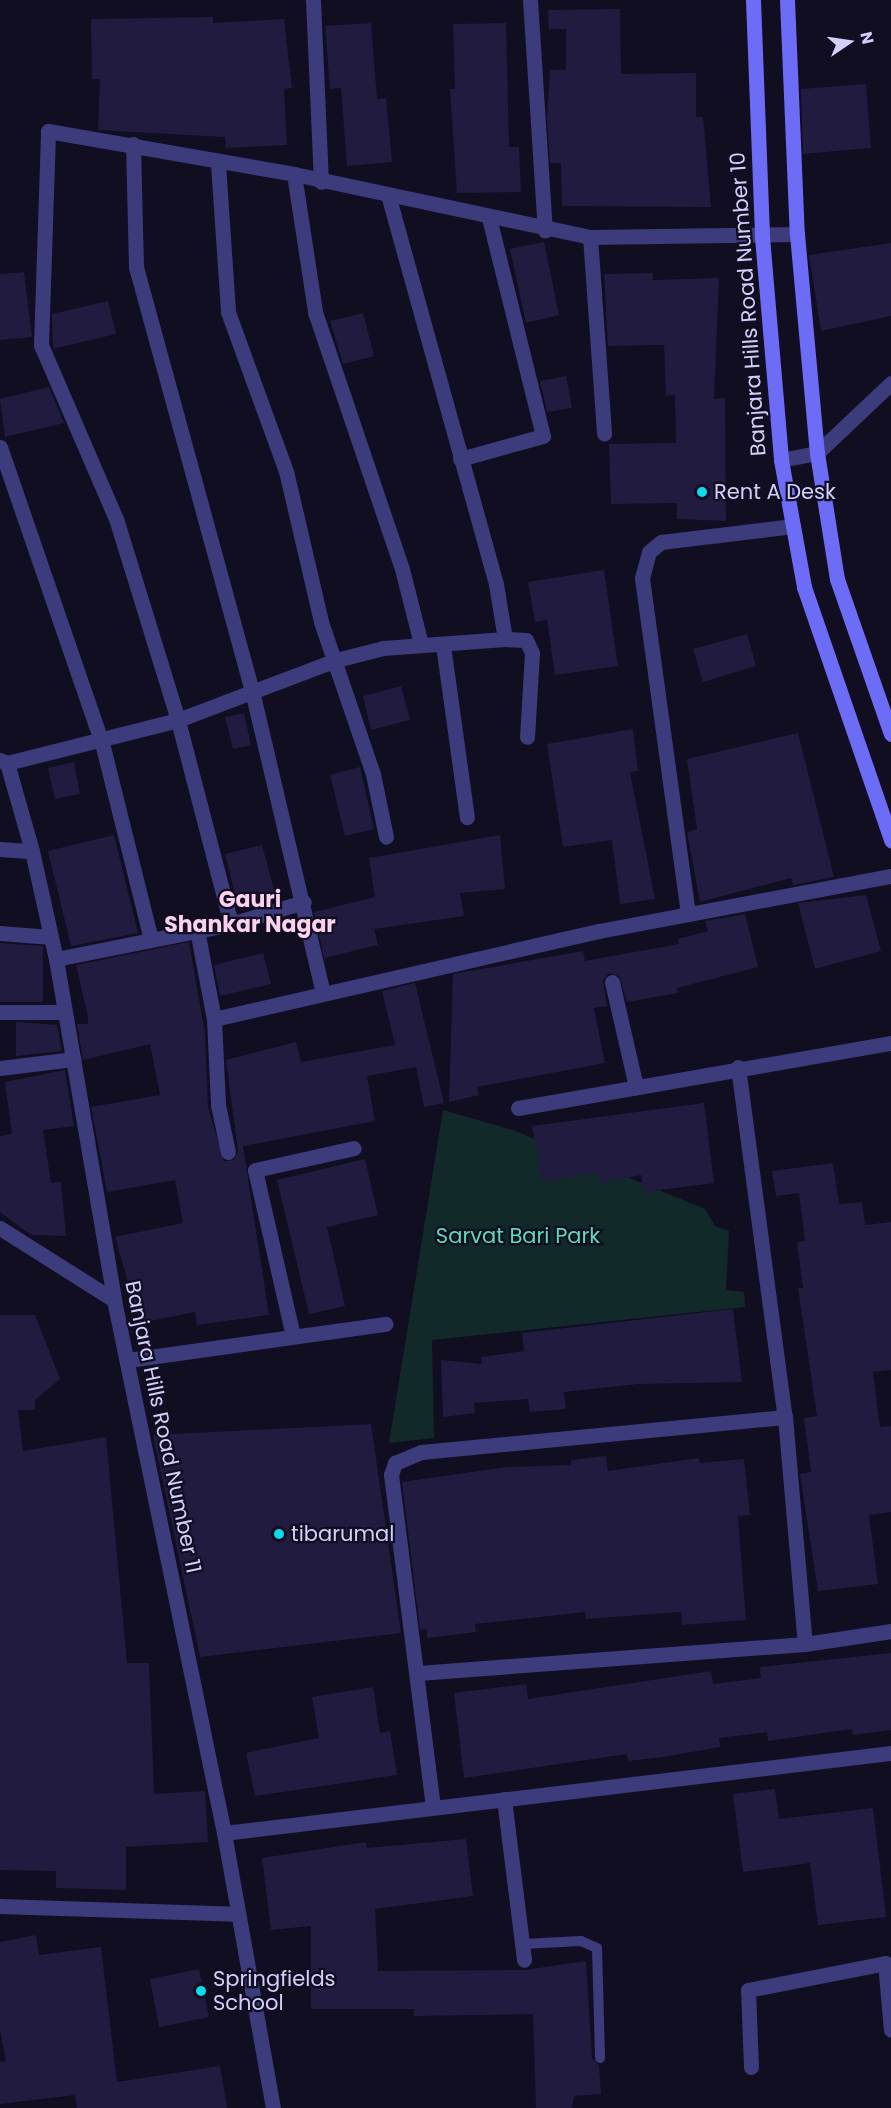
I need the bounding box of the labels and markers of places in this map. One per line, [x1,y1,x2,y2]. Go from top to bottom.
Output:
place label: Rent A Desk [714,479,836,505]
marker: Rent A Desk [695,485,709,499]
place label: tibarumal [291,1521,394,1547]
marker: tibarumal [272,1527,286,1541]
place label: Springfields School [213,1966,336,2016]
marker: Springfields School [194,1984,208,1998]

